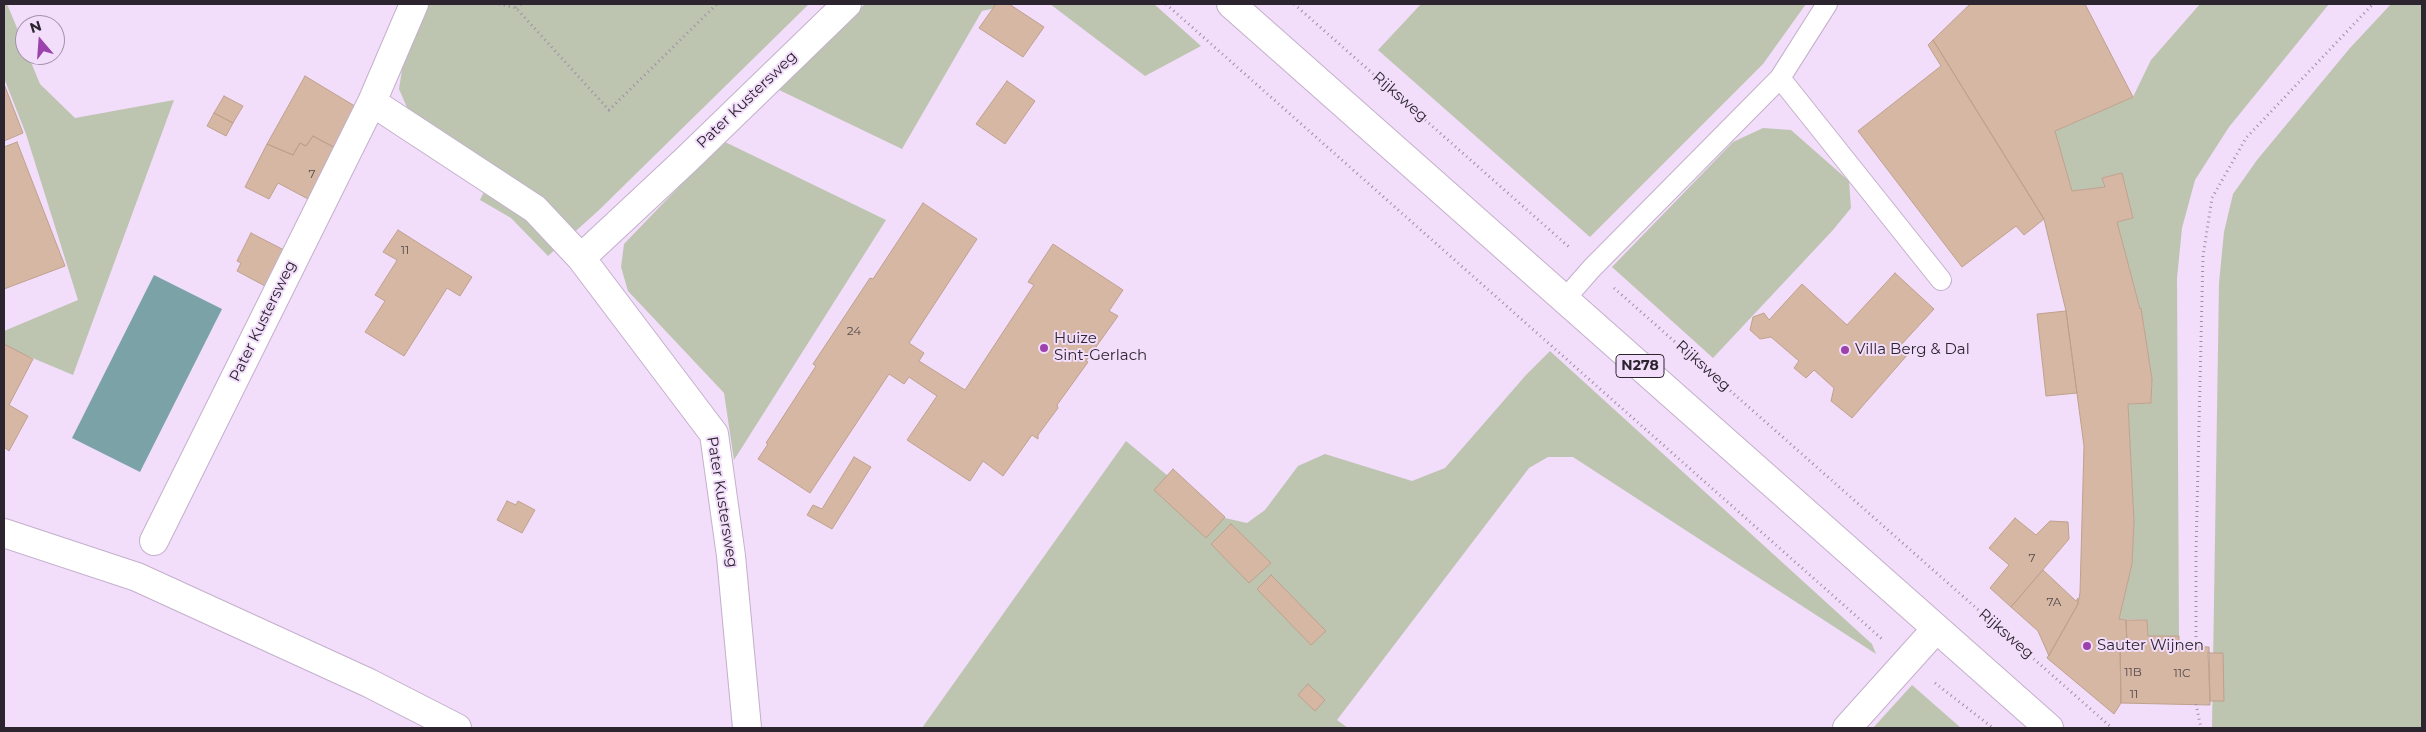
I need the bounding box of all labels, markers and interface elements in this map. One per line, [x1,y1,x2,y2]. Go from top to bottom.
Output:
north arrow [15,15,65,65]
text: N [28,16,44,37]
street label: Pater Kustersweg [693,48,801,152]
street label: Rijksweg [1369,68,1431,126]
house number: 7 [308,167,316,181]
house number: 11 [401,243,409,257]
street label: Pater Kustersweg [226,258,300,384]
house number: 24 [847,324,861,338]
place label: Huize Sint-Gerlach [1054,330,1147,365]
street label: Rijksweg [1672,337,1734,395]
place label: Villa Berg & Dal [1855,341,1970,359]
marker: Huize Sint-Gerlach [1038,342,1050,354]
marker: Villa Berg & Dal [1839,344,1851,356]
road number: N278 [1616,354,1664,378]
street label: Pater Kustersweg [703,435,741,569]
house number: 7 [2028,551,2036,565]
house number: 7A [2047,595,2061,609]
street label: Rijksweg [1975,605,2037,663]
place label: Sauter Wijnen [2097,637,2204,655]
marker: Sauter Wijnen [2081,640,2093,652]
house number: 11B [2124,665,2142,679]
house number: 11C [2173,666,2191,680]
house number: 11 [2130,687,2138,701]

